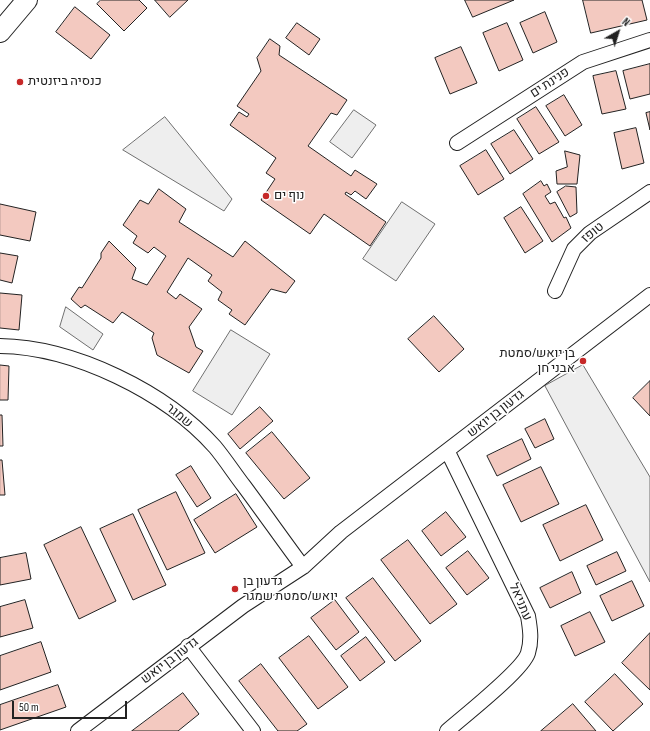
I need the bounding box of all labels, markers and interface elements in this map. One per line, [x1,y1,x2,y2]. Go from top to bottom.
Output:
north arrow [598,12,638,52]
text: N [619,15,632,29]
street label: פנינת ים [527,65,573,101]
place label: כנסיה ביזנטית [28,74,102,90]
marker: כנסיה ביזנטית [15,77,25,87]
place label: נוף ים [274,188,305,204]
marker: נוף ים [261,191,271,201]
street label: טופז [579,219,607,247]
place label: בן יואש/סמטת אבני חן [499,346,575,377]
marker: בן יואש/סמטת אבני חן [578,356,588,366]
street label: גדעון בן יואש [464,387,528,441]
street label: שמגר [162,401,196,431]
place label: גדעון בן יואש/סמטת שמגר [243,574,338,605]
street label: עתניאל [505,581,535,623]
marker: גדעון בן יואש/סמטת שמגר [230,584,240,594]
street label: גדעון בן יואש [138,634,202,688]
scale bar [14,693,129,719]
text: 50 m [19,700,39,715]

